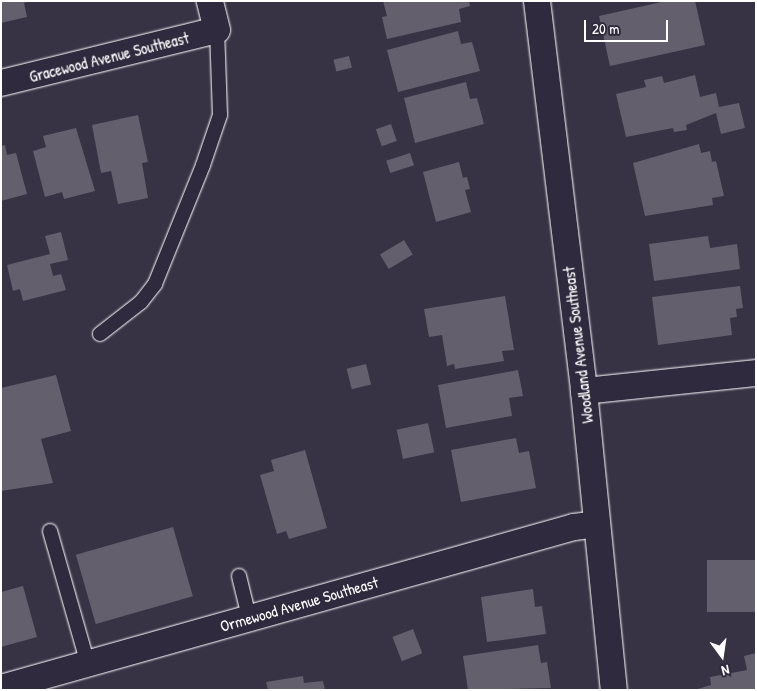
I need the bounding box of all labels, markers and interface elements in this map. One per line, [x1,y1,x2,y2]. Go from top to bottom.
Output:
scale bar [587,10,671,42]
text: 20 m [592,18,619,39]
street label: Gracewood Avenue Southeast [27,28,191,86]
street label: Woodland Avenue Southeast [559,266,597,424]
street label: Ormewood Avenue Southeast [218,572,380,636]
north arrow [697,631,747,681]
text: N [720,661,732,681]

